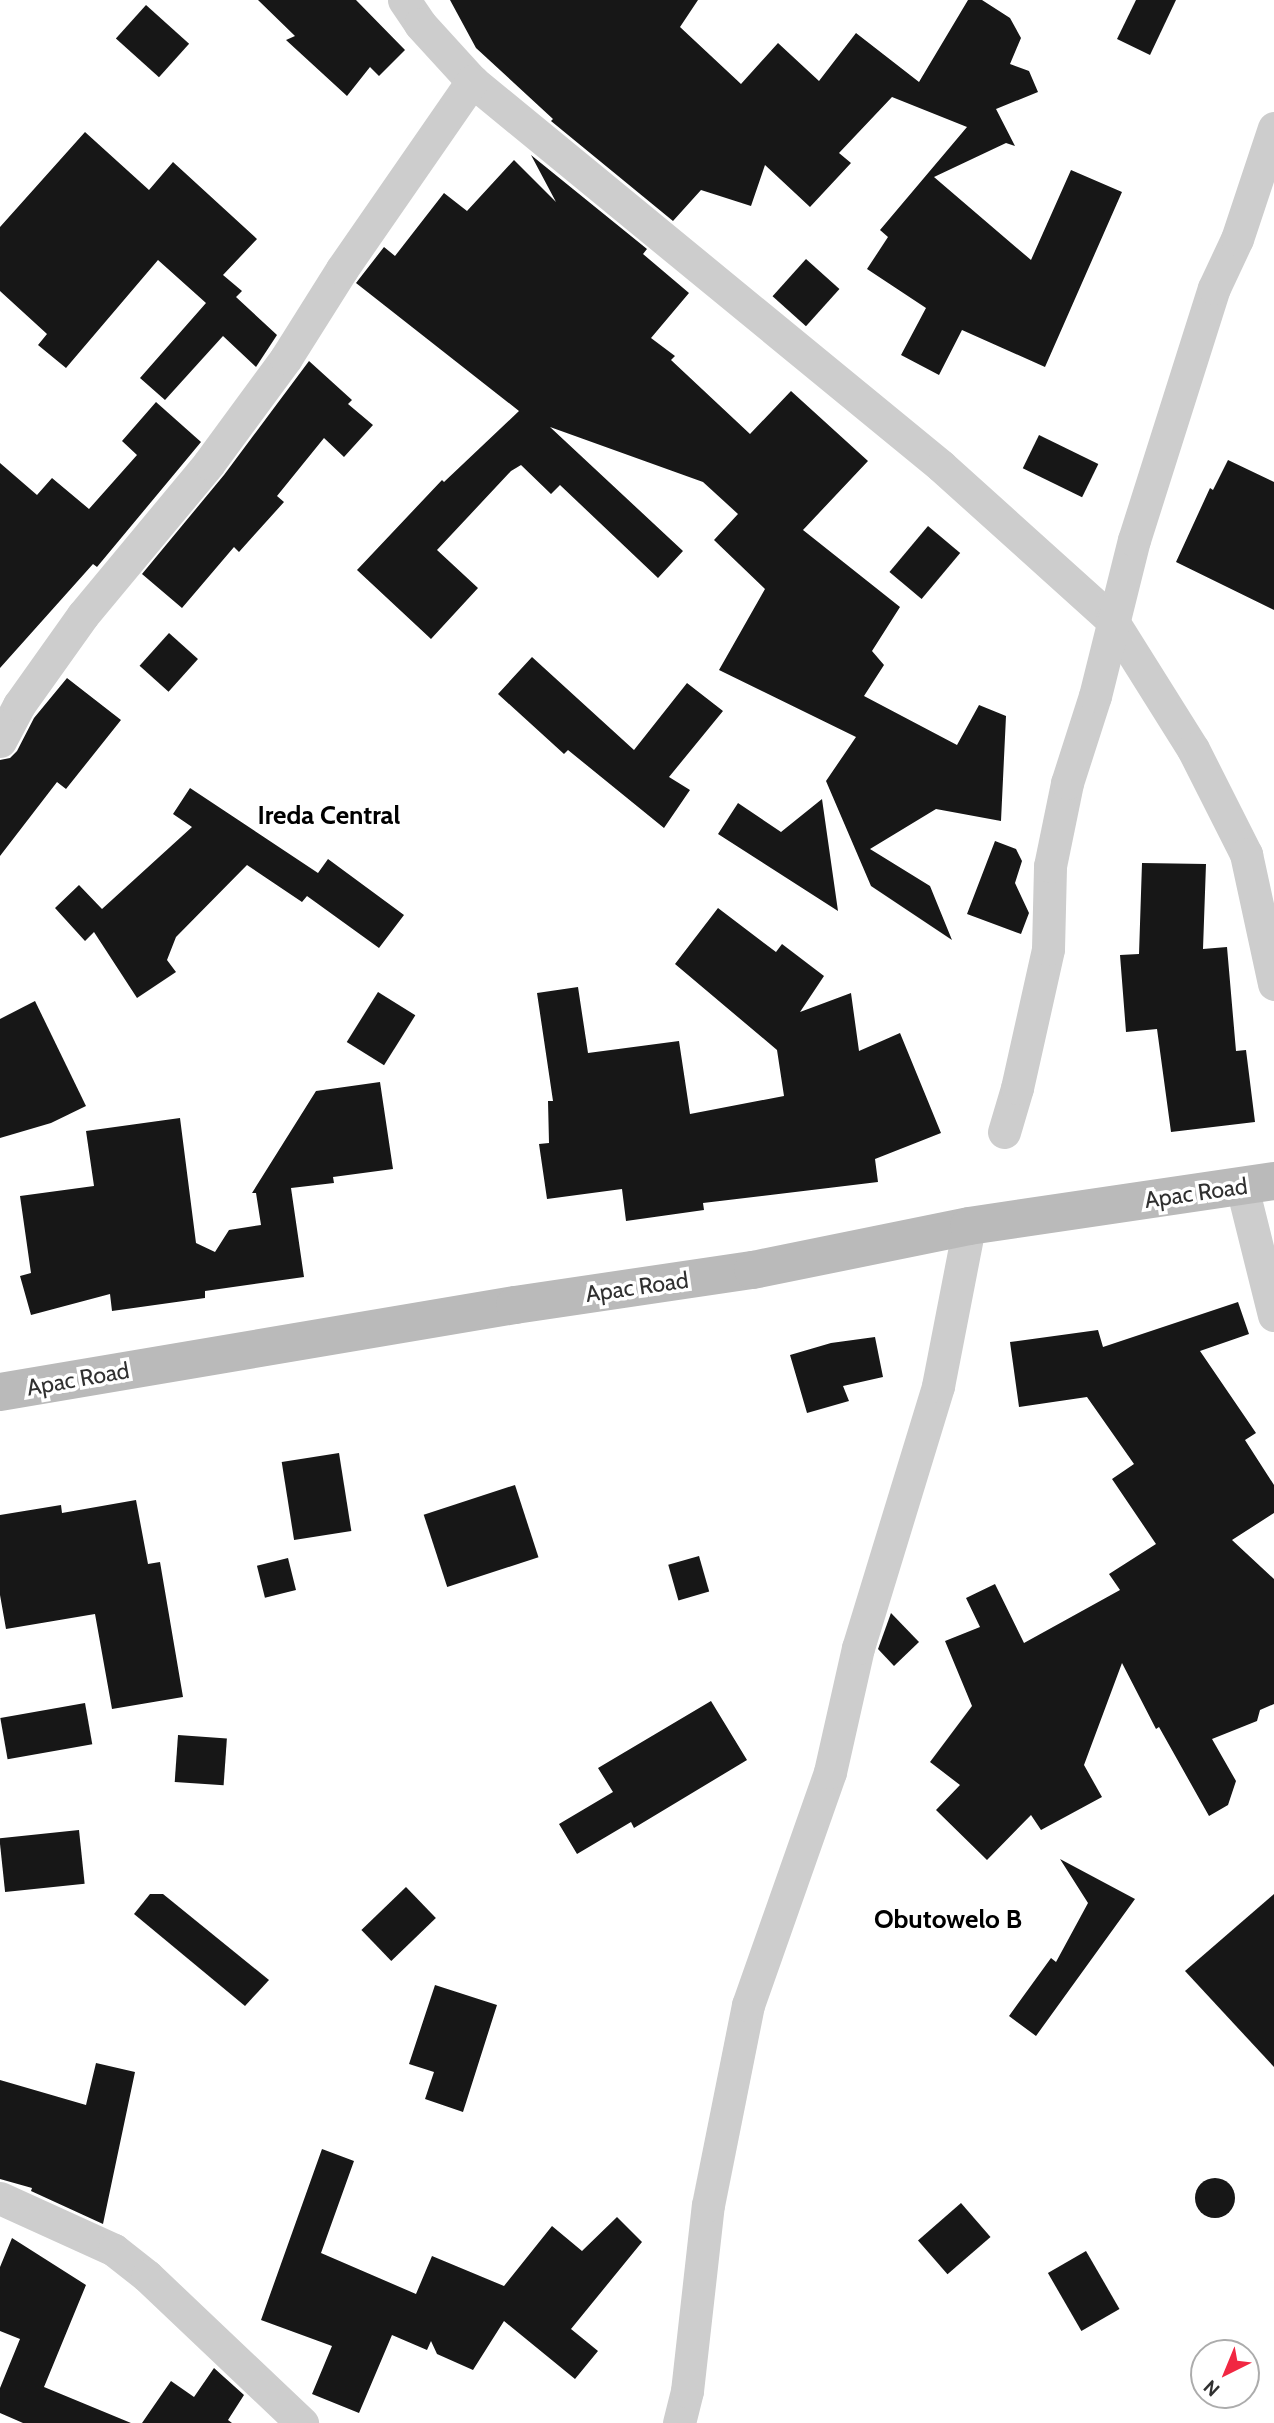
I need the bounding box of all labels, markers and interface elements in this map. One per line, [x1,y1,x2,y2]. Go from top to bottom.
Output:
district label: Ireda Central [258,800,400,832]
street label: Apac Road [1143,1172,1249,1214]
street label: Apac Road [584,1266,690,1308]
street label: Apac Road [25,1356,131,1402]
district label: Obutowelo B [874,1904,1022,1936]
north arrow [1190,2339,1260,2409]
text: N [1199,2375,1224,2401]

